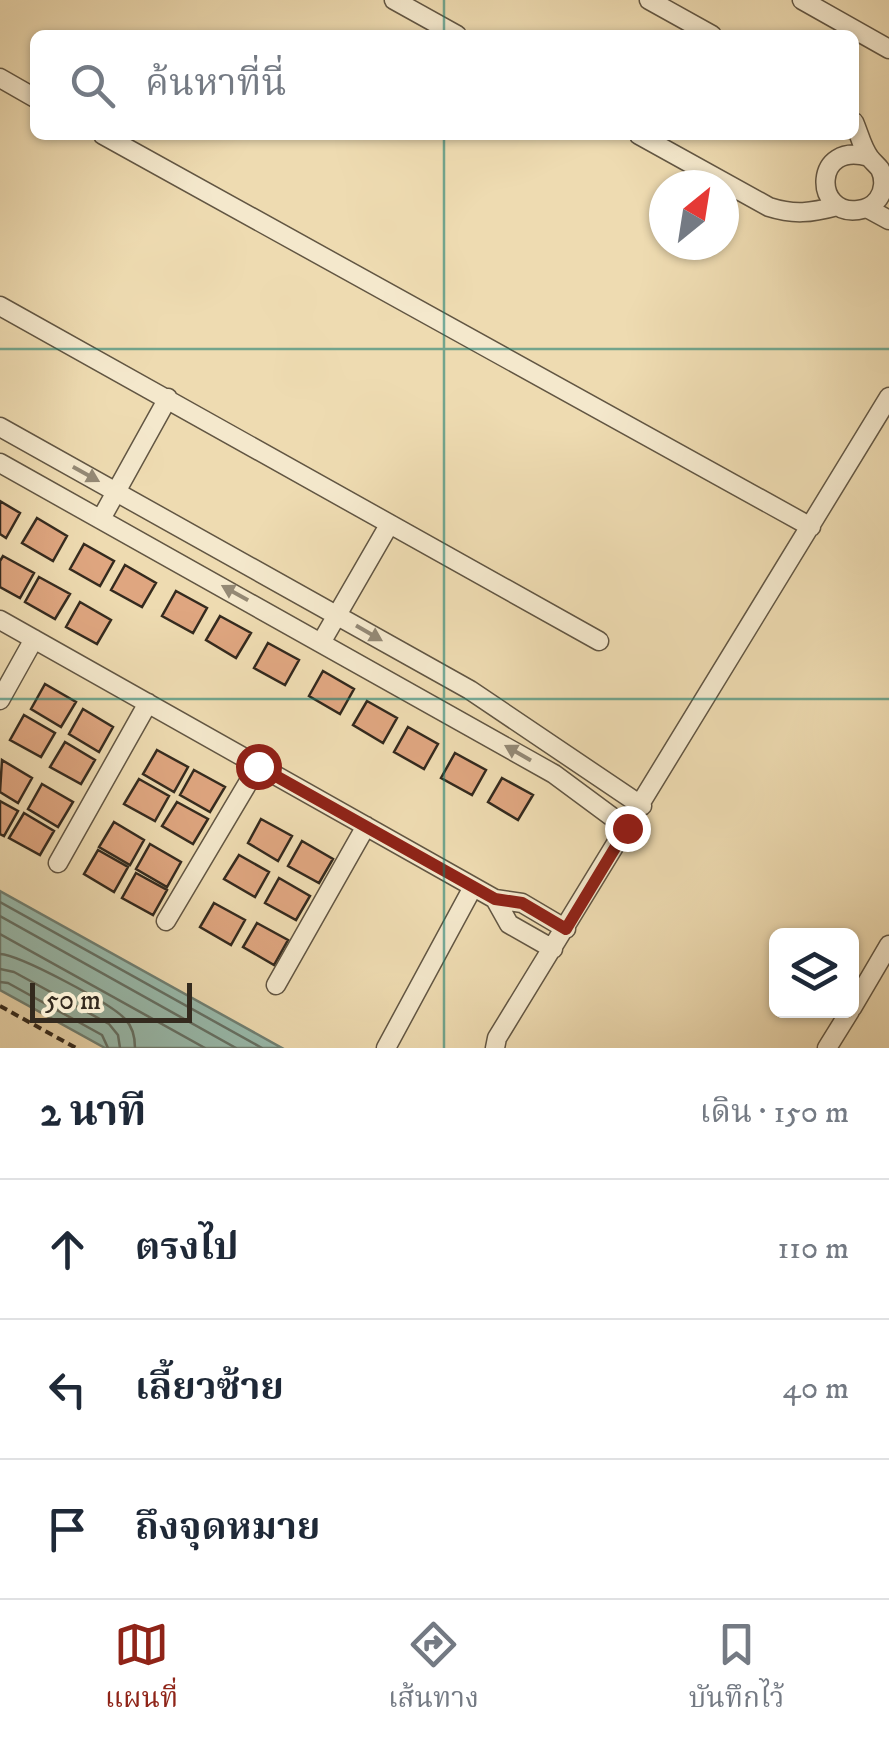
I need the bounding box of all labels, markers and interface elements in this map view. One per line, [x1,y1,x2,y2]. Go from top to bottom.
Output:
search box [30,30,859,140]
icon: search [65,58,120,113]
text: ค้นหาที่นี่ [145,60,286,108]
north arrow [649,170,739,260]
one-way arrow [71,465,100,482]
one-way arrow [221,584,250,601]
one-way arrow [355,623,383,641]
route start [236,744,282,790]
one-way arrow [504,745,532,762]
route end [605,806,651,852]
map controls [769,928,859,1018]
button: layers [769,928,859,1018]
scale bar [30,978,192,1023]
text: 50 m [45,983,101,1018]
text: 2 นาที [40,1087,146,1139]
text: เดิน · 150 m [700,1093,849,1133]
icon: ahead [40,1222,95,1277]
text: ตรงไป [135,1224,239,1272]
text: 110 m [777,1229,849,1269]
icon: left [40,1362,95,1417]
text: เลี้ยวซ้าย [135,1364,284,1412]
text: 40 m [782,1369,849,1409]
icon: arrive [40,1502,95,1557]
text: ถึงจุดหมาย [135,1504,320,1552]
tab: แผนที่ [105,1617,178,1722]
tab: เส้นทาง [388,1617,479,1722]
tab: บันทึกไว้ [689,1617,784,1722]

